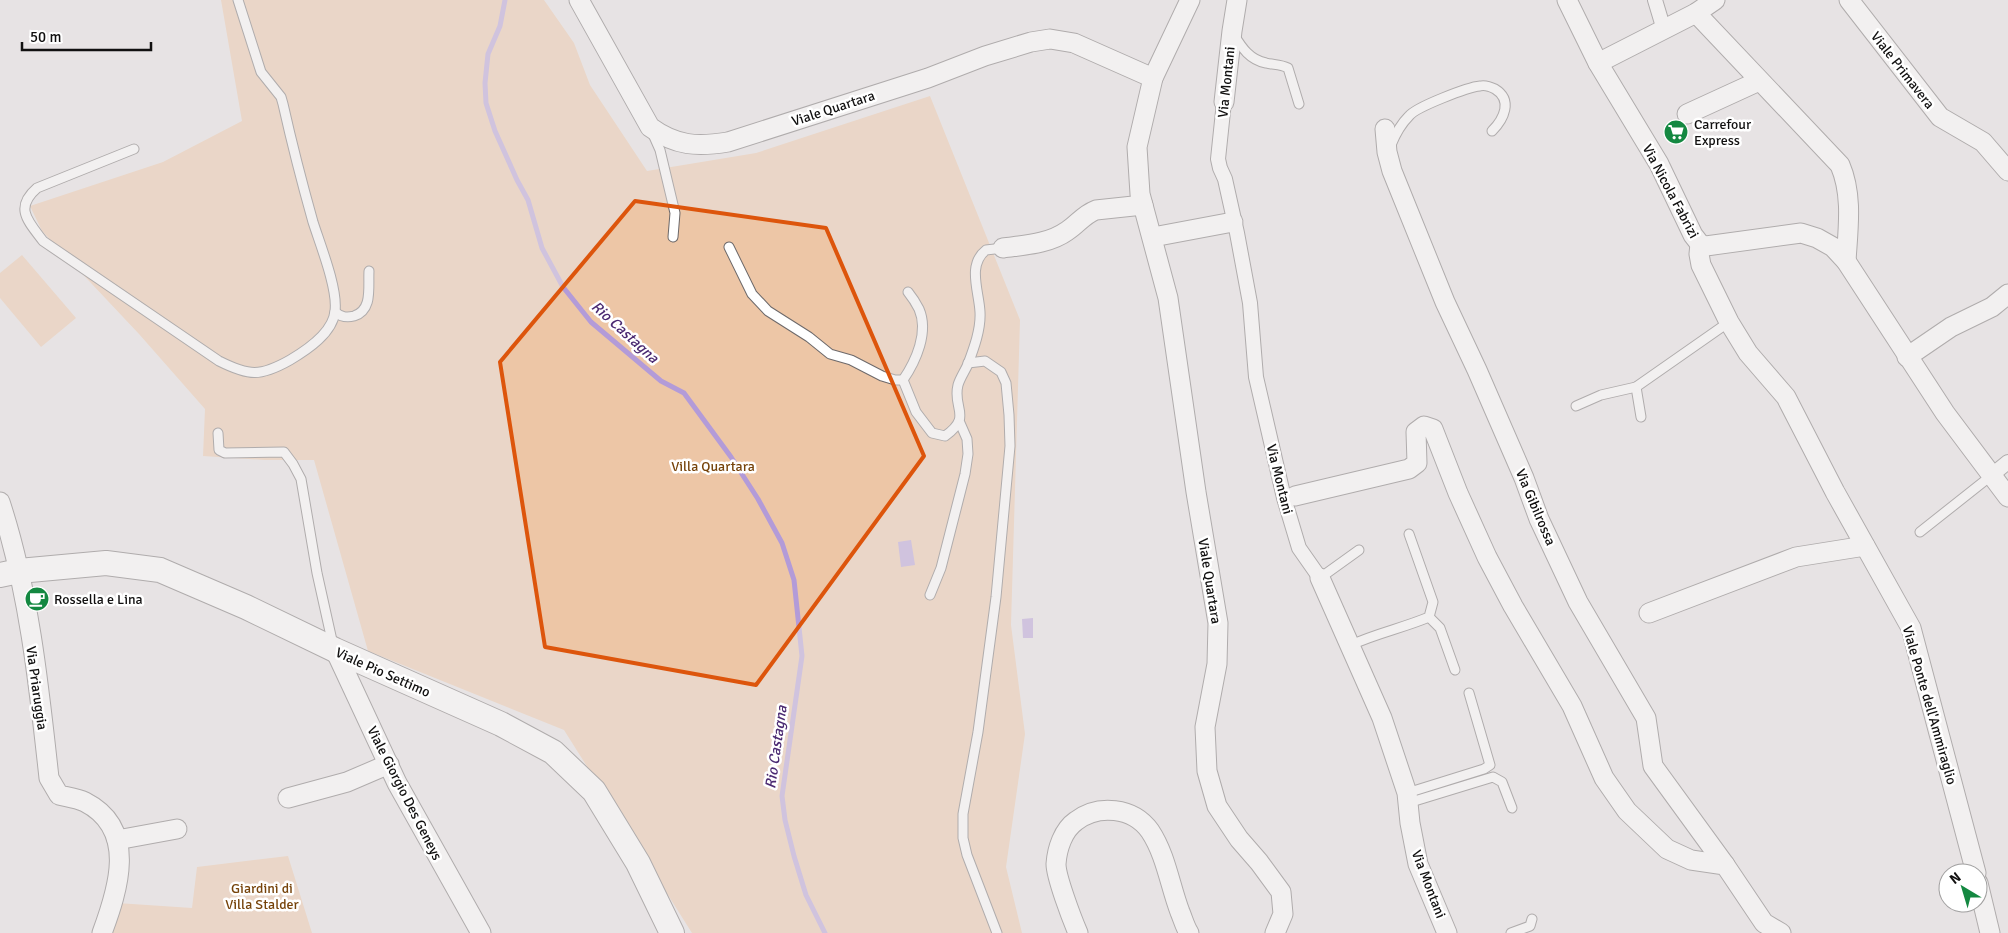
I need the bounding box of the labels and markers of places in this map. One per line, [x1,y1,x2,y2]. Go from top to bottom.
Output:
place label: Carrefour Express [1694,116,1752,149]
supermarket icon: Carrefour Express [1663,119,1689,145]
cafe icon: Rossella e Lina [24,586,50,612]
place label: Rossella e Lina [54,591,143,608]

